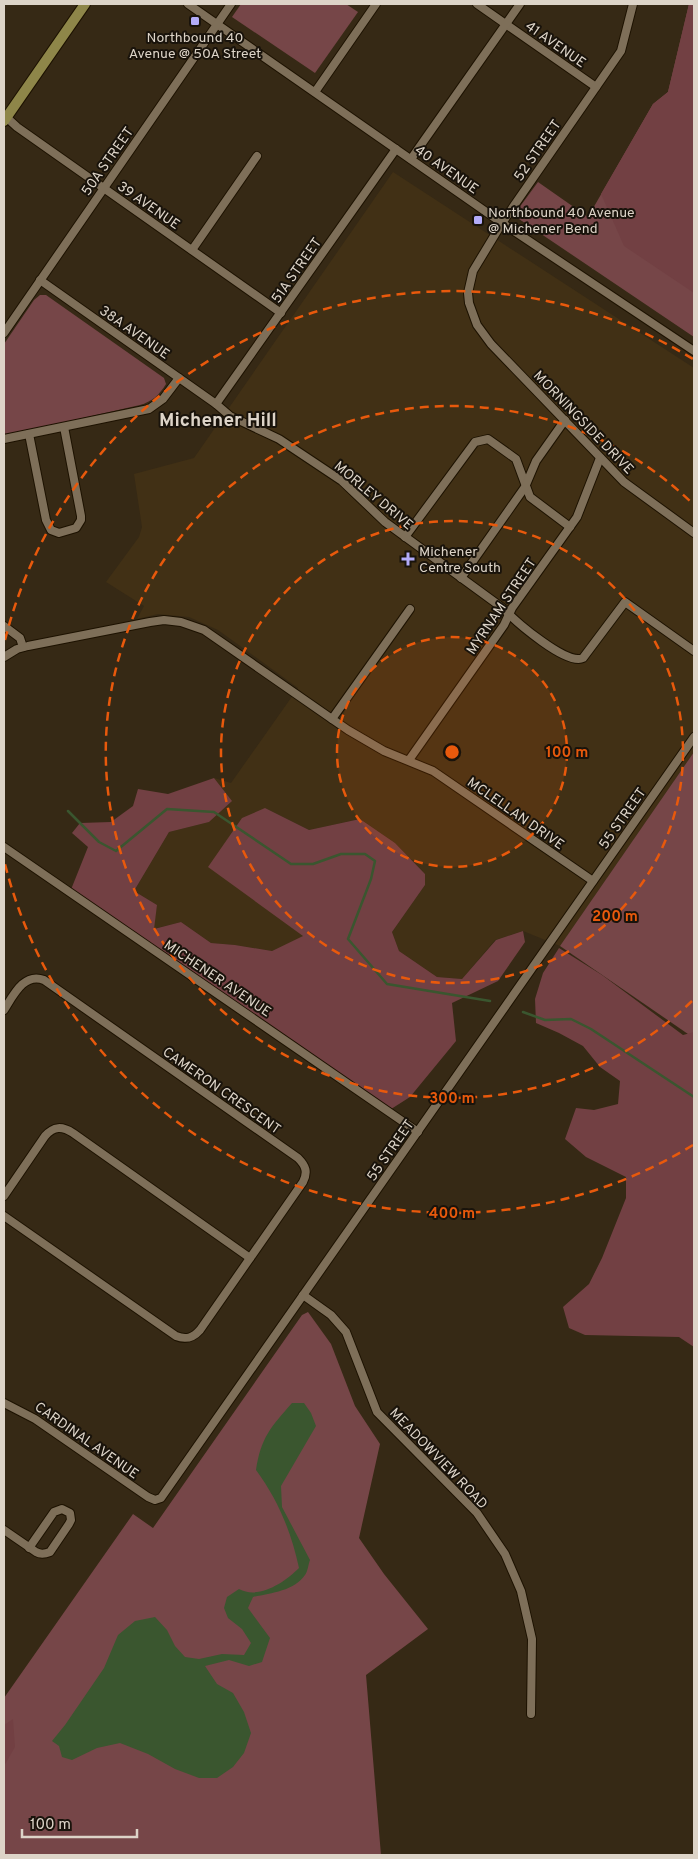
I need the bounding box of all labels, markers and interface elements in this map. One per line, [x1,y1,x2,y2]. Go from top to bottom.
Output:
marker: Northbound 40 Avenue @ 50A Street [189,15,201,27]
street label: 41 AVENUE [522,18,589,72]
place label: Northbound 40 Avenue @ 50A Street [129,30,261,63]
street label: 52 STREET [511,117,566,185]
street label: 50A STREET [78,124,138,199]
street label: 40 AVENUE [411,142,481,198]
street label: 39 AVENUE [114,178,183,234]
place label: Northbound 40 Avenue @ Michener Bend [488,205,635,238]
marker: Northbound 40 Avenue @ Michener Bend [472,214,484,226]
street label: 51A STREET [268,235,326,307]
street label: 38A AVENUE [96,303,173,364]
street label: MORNINGSIDE DRIVE [529,368,637,478]
district label: Michener Hill [159,409,277,433]
street label: MORLEY DRIVE [330,458,416,534]
place label: Michener Centre South [419,544,501,577]
marker: Michener Centre South [401,552,415,566]
street label: MYRNAM STREET [464,555,541,658]
centre of rings [443,743,461,761]
text: 100 m [546,744,588,763]
street label: MCLELLAN DRIVE [463,774,567,854]
street label: 55 STREET [596,785,651,853]
text: 200 m [592,908,638,927]
street label: MICHENER AVENUE [160,937,274,1021]
street label: CAMERON CRESCENT [159,1044,283,1138]
text: 300 m [429,1090,475,1109]
street label: 55 STREET [364,1117,419,1185]
text: 400 m [429,1205,475,1224]
street label: CARDINAL AVENUE [31,1399,141,1484]
street label: MEADOWVIEW ROAD [385,1405,490,1513]
scale bar [22,1806,138,1838]
text: 100 m [30,1816,71,1835]

